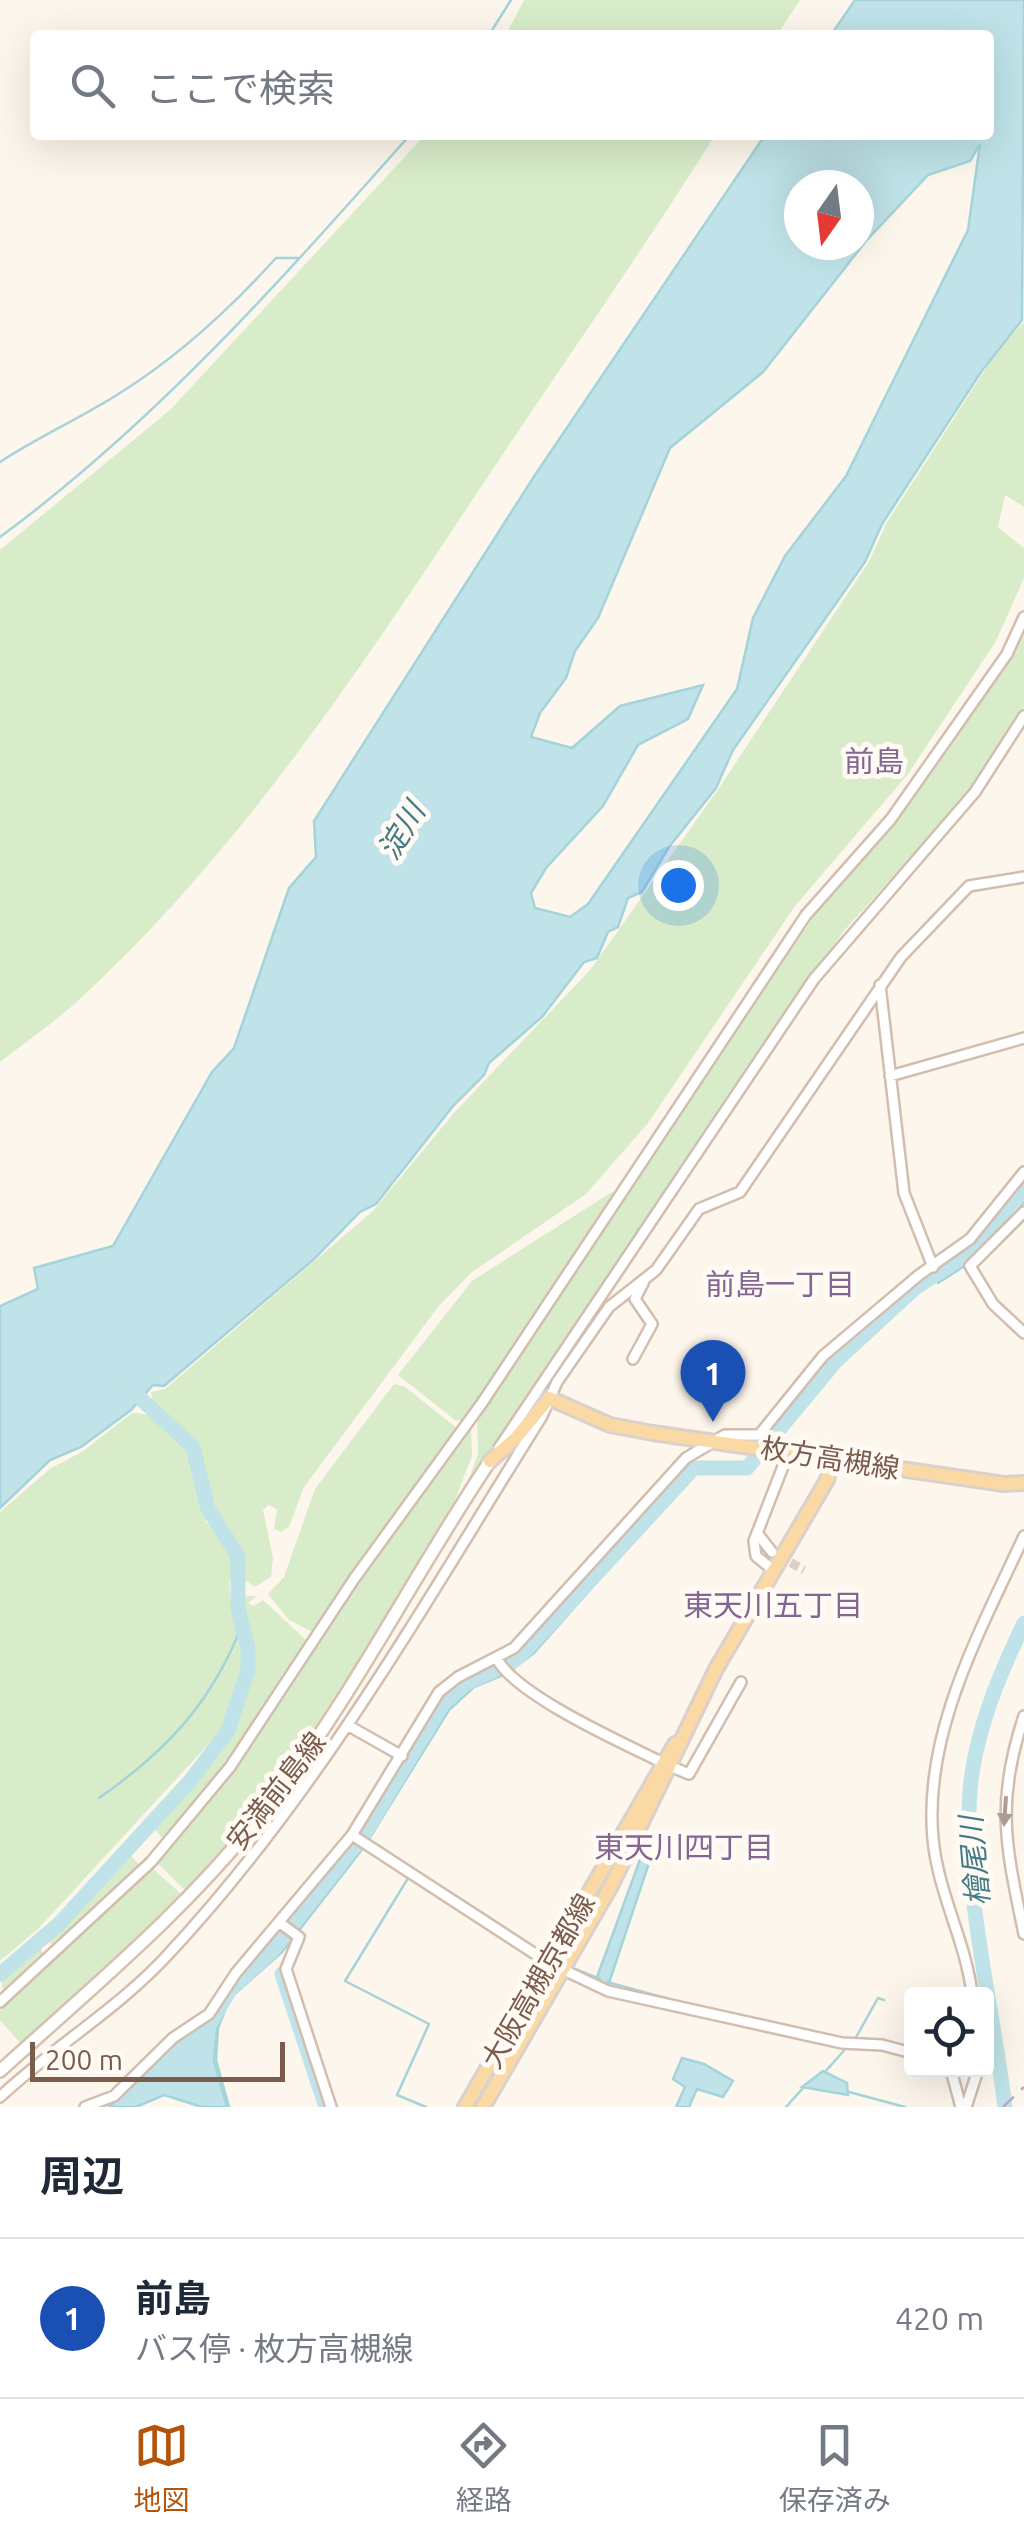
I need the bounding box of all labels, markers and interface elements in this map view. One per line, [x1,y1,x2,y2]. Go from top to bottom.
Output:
search box [30,30,994,140]
icon: search [65,58,120,113]
text: ここで検索 [145,67,335,109]
north arrow [784,170,874,260]
district label: 前島 [844,744,904,778]
water label: 淀川 [371,793,433,865]
your location [653,860,704,911]
district label: 前島一丁目 [705,1267,855,1301]
pin: 1 [680,1340,746,1422]
street label: 枚方高槻線 [759,1431,902,1484]
district label: 東天川五丁目 [683,1588,863,1622]
street label: 安満前島線 [220,1726,331,1855]
one-way arrow [997,1795,1013,1827]
water label: 檜尾川 [953,1812,995,1907]
district label: 東天川四丁目 [594,1830,774,1864]
street label: 大阪高槻京都線 [475,1888,600,2073]
map controls [904,1987,994,2077]
button: locate [904,1987,994,2077]
scale bar [30,2037,285,2082]
text: 200 m [45,2044,123,2075]
text: 周辺 [40,2152,124,2199]
text: 前島 [135,2277,211,2319]
text: 1 [63,2300,82,2336]
text: 420 m [895,2300,984,2336]
text: バス停 · 枚方高槻線 [135,2330,414,2366]
tab: 地図 [133,2418,189,2518]
tab: 経路 [456,2418,512,2518]
tab: 保存済み [779,2418,891,2518]

